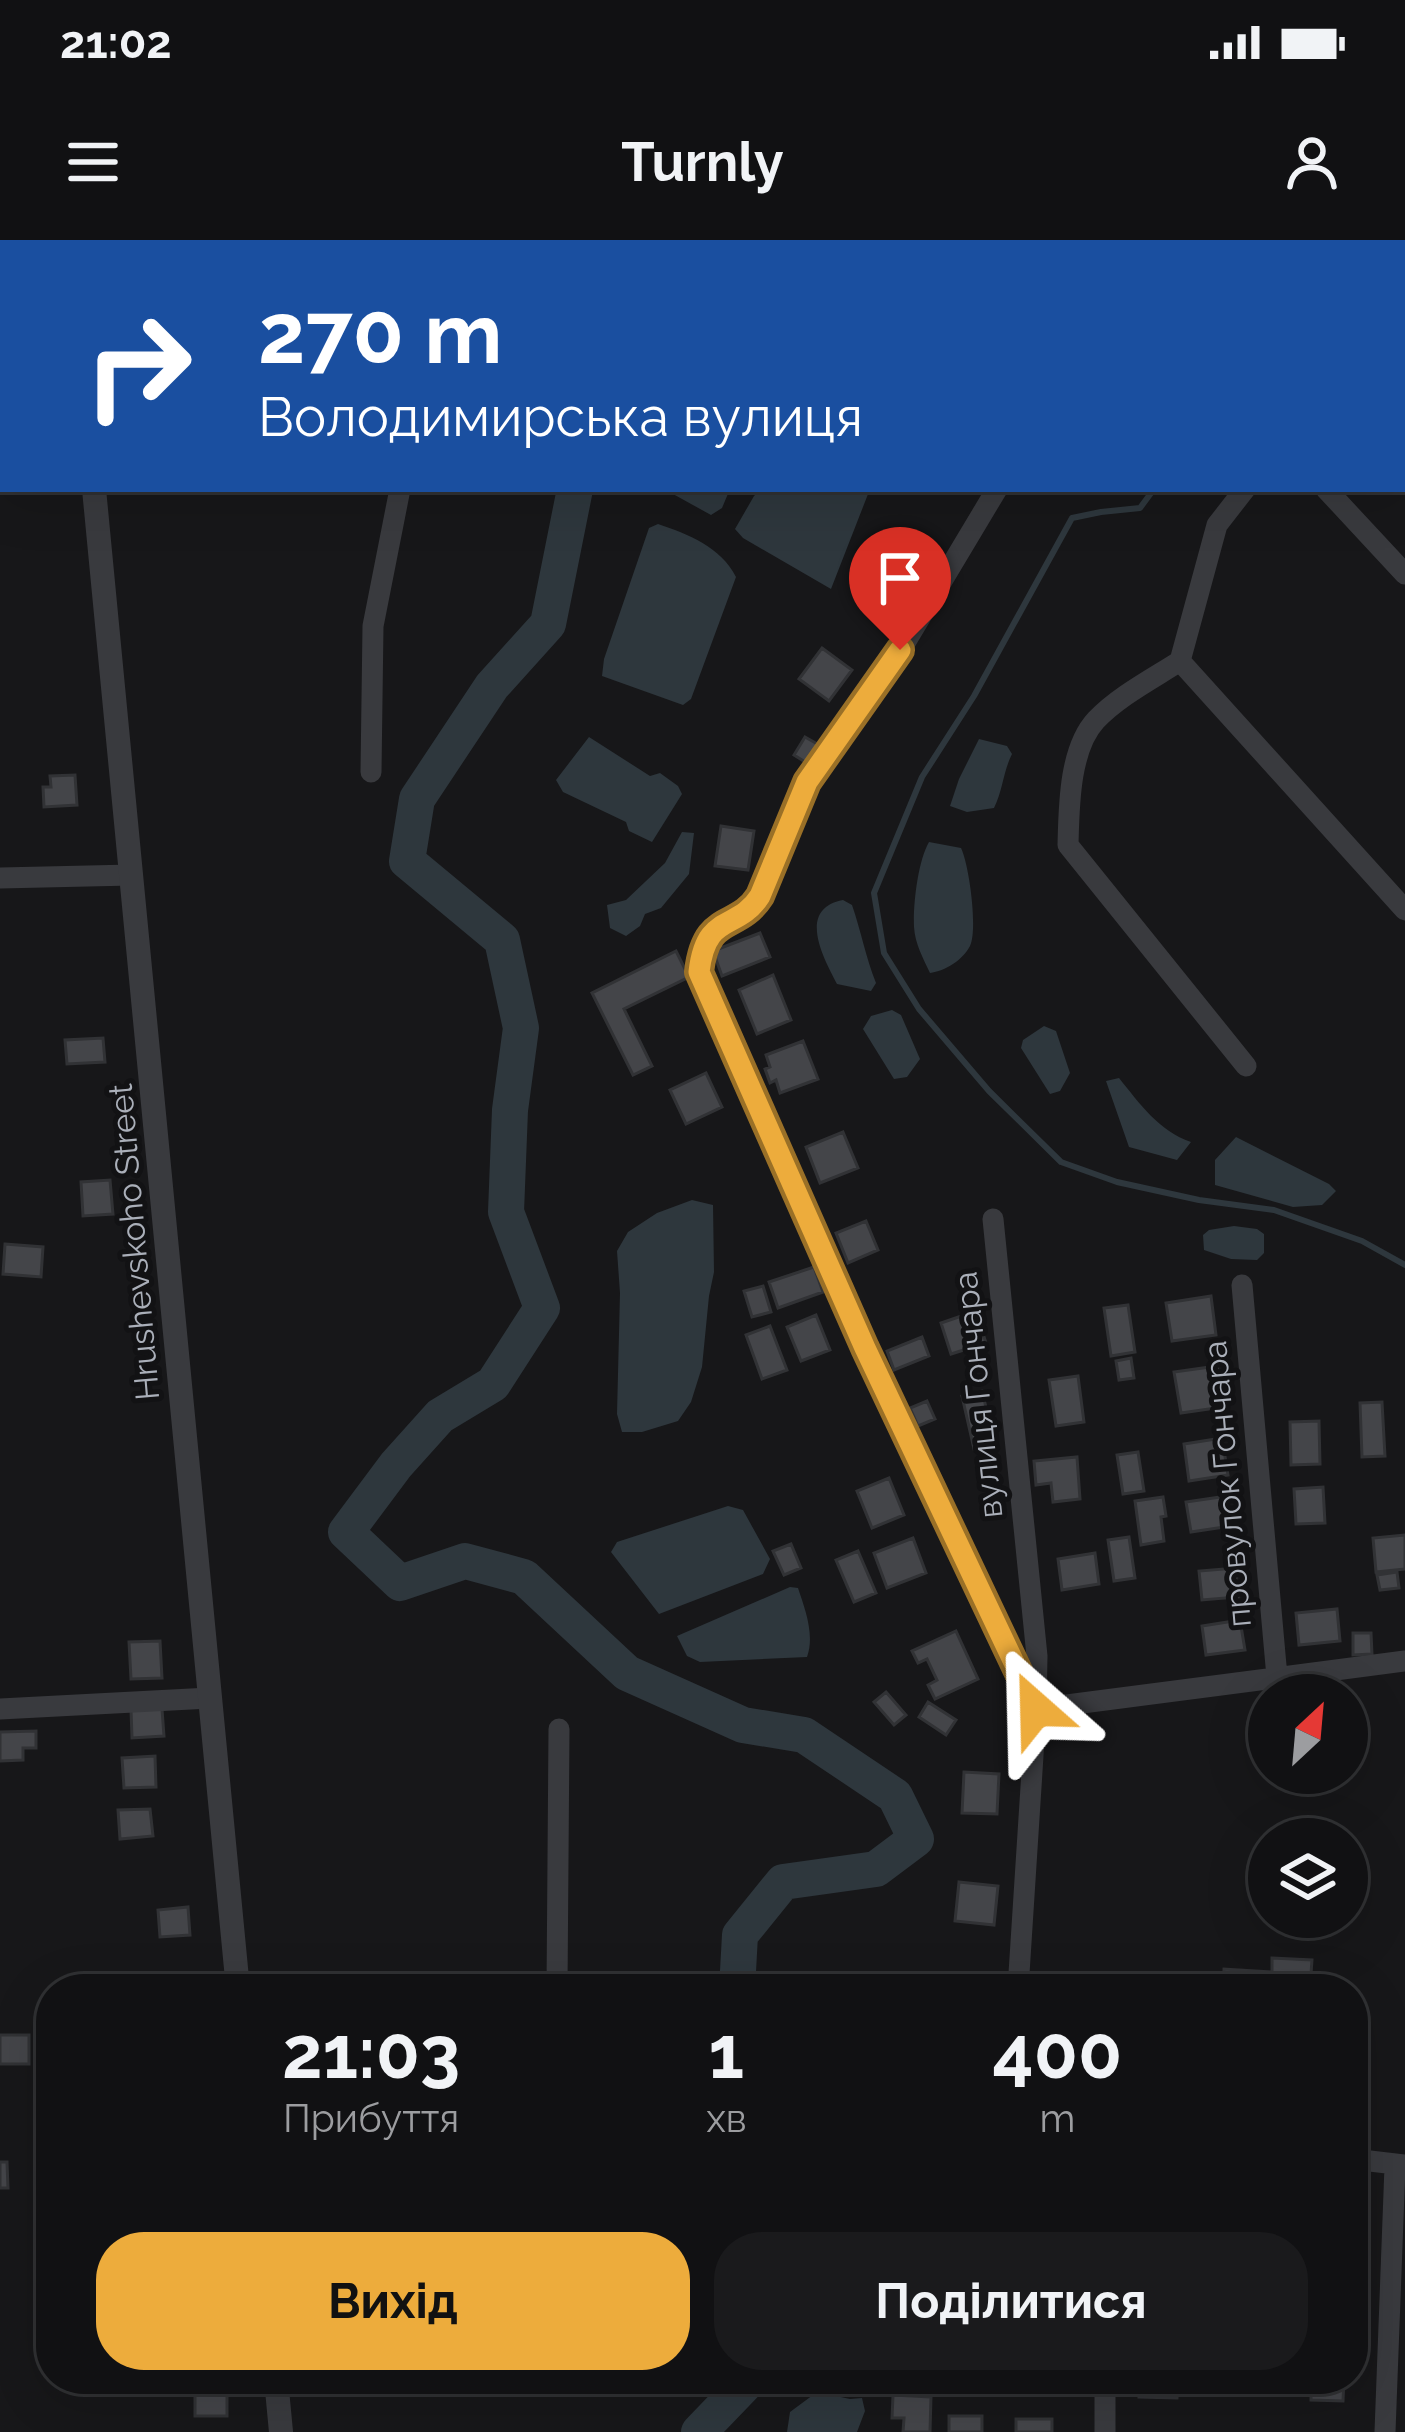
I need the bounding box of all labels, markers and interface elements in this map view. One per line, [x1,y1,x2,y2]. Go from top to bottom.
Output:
text: 21:02 [60,16,172,69]
icon: menu [60,129,126,195]
icon: person [1279,129,1345,195]
text: Turnly [621,130,784,194]
text: 270 m [258,284,502,383]
icon: right [60,288,216,444]
text: Володимирська вулиця [258,385,863,449]
pin [849,527,951,650]
icon: arrive [867,545,933,611]
street label: Hrushevskoho Street [101,1082,167,1402]
street label: вулиця Гончара [946,1270,1010,1520]
street label: провулок Гончара [1195,1339,1259,1629]
position arrow [973,1646,1099,1772]
north arrow [1248,1674,1368,1794]
map controls [1248,1674,1368,1938]
button: layers [1248,1818,1368,1938]
text: 21:03 [282,2010,460,2095]
text: 1 [709,2010,744,2095]
text: 400 [993,2010,1122,2095]
text: Прибуття [283,2095,459,2141]
text: хв [706,2095,747,2141]
text: m [1039,2095,1075,2141]
button: Вихід [96,2232,690,2370]
button: Поділитися [714,2232,1308,2370]

